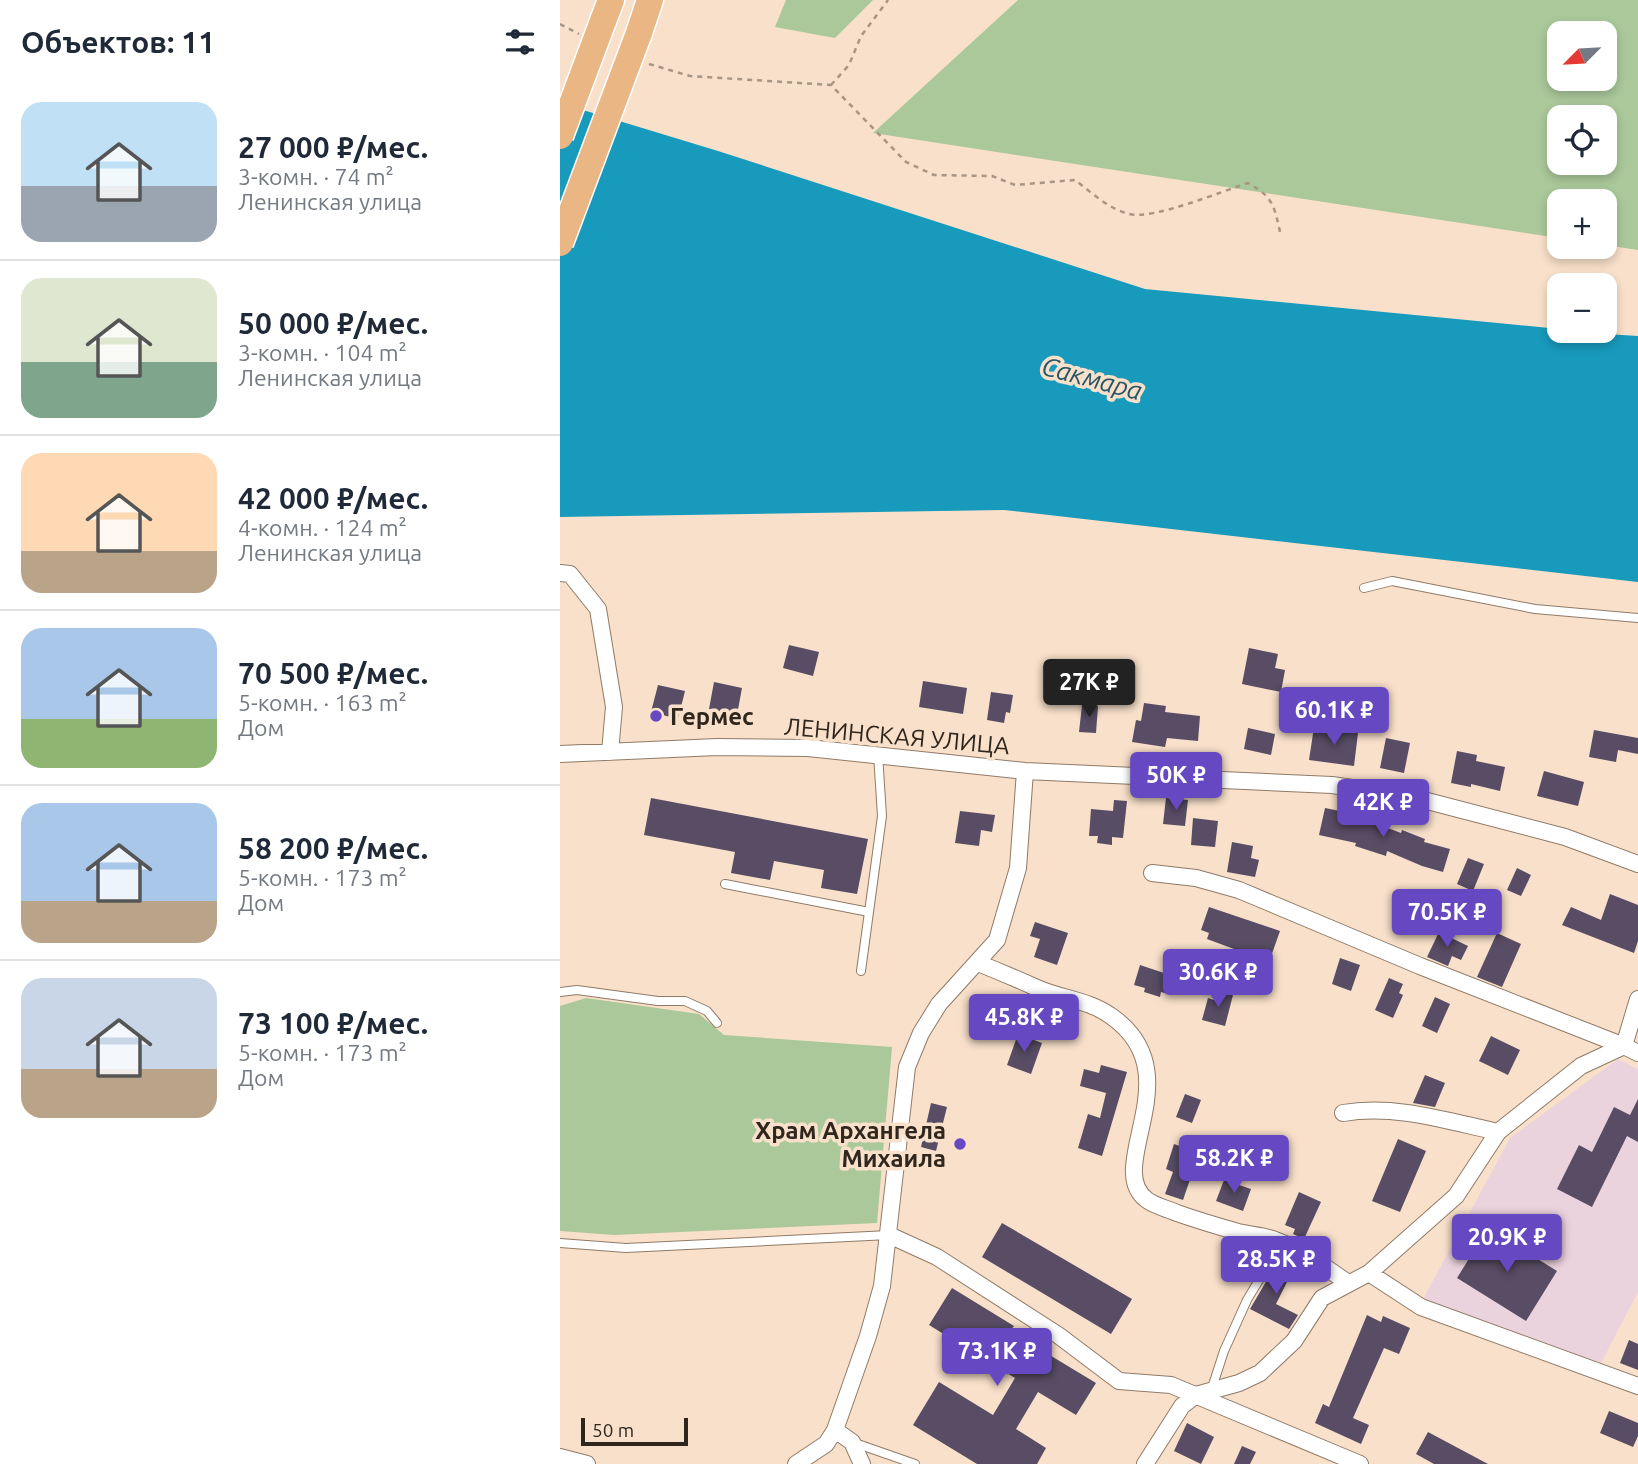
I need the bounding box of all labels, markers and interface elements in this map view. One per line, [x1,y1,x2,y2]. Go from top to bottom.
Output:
north arrow [1547,21,1617,91]
map controls [1547,21,1617,343]
icon: filters [501,23,539,61]
text: Объектов: 11 [21,25,215,59]
button: locate [1547,105,1617,175]
icon: home [77,130,161,214]
text: 27 000 ₽/мес. [238,130,428,164]
text: 3-комн. · 74 m² [238,164,394,189]
text: Ленинская улица [238,189,422,214]
button: + [1547,189,1617,259]
button: − [1547,273,1617,343]
icon: home [77,306,161,390]
text: 50 000 ₽/мес. [238,306,428,340]
text: 3-комн. · 104 m² [238,340,407,365]
water label: Сакмара [1039,351,1145,405]
text: Ленинская улица [238,365,422,390]
icon: home [77,481,161,565]
text: 42 000 ₽/мес. [238,481,428,515]
text: 4-комн. · 124 m² [238,515,407,540]
text: Ленинская улица [238,540,422,565]
icon: home [77,656,161,740]
text: 70 500 ₽/мес. [238,656,428,690]
pin: 27K ₽ [1040,660,1138,719]
text: 27K ₽ [1059,669,1119,694]
pin: 60.1K ₽ [1269,688,1399,747]
text: 5-комн. · 163 m² [238,690,407,715]
text: 60.1K ₽ [1295,697,1373,722]
place label: Гермес [670,703,754,730]
marker: Гермес [648,708,664,724]
street label: ЛЕНИНСКАЯ УЛИЦА [783,713,1011,759]
text: Дом [238,715,284,740]
pin: 50K ₽ [1127,752,1225,812]
text: 50K ₽ [1146,762,1206,787]
pin: 42K ₽ [1334,780,1432,839]
text: 42K ₽ [1353,789,1413,814]
icon: home [77,831,161,915]
text: 58 200 ₽/мес. [238,831,428,865]
text: 5-комн. · 173 m² [238,865,407,890]
text: Дом [238,890,284,915]
pin: 70.5K ₽ [1382,890,1512,949]
text: 70.5K ₽ [1408,899,1486,924]
pin: 30.6K ₽ [1153,950,1283,1009]
text: 30.6K ₽ [1179,959,1257,984]
pin: 45.8K ₽ [959,995,1089,1054]
text: 45.8K ₽ [985,1004,1063,1029]
icon: home [77,1006,161,1090]
text: 73 100 ₽/мес. [238,1006,428,1040]
text: 5-комн. · 173 m² [238,1040,407,1065]
text: Дом [238,1065,284,1090]
place label: Храм Архангела Михаила [755,1117,946,1172]
marker: Храм Архангела Михаила [952,1136,968,1152]
pin: 58.2K ₽ [1169,1136,1299,1195]
text: 58.2K ₽ [1195,1145,1273,1170]
pin: 20.9K ₽ [1442,1214,1572,1274]
text: 20.9K ₽ [1468,1224,1546,1249]
pin: 28.5K ₽ [1211,1236,1341,1296]
text: 28.5K ₽ [1237,1246,1315,1271]
pin: 73.1K ₽ [932,1328,1062,1388]
text: 73.1K ₽ [958,1338,1036,1363]
scale bar [581,1415,688,1447]
text: 50 m [592,1419,634,1441]

